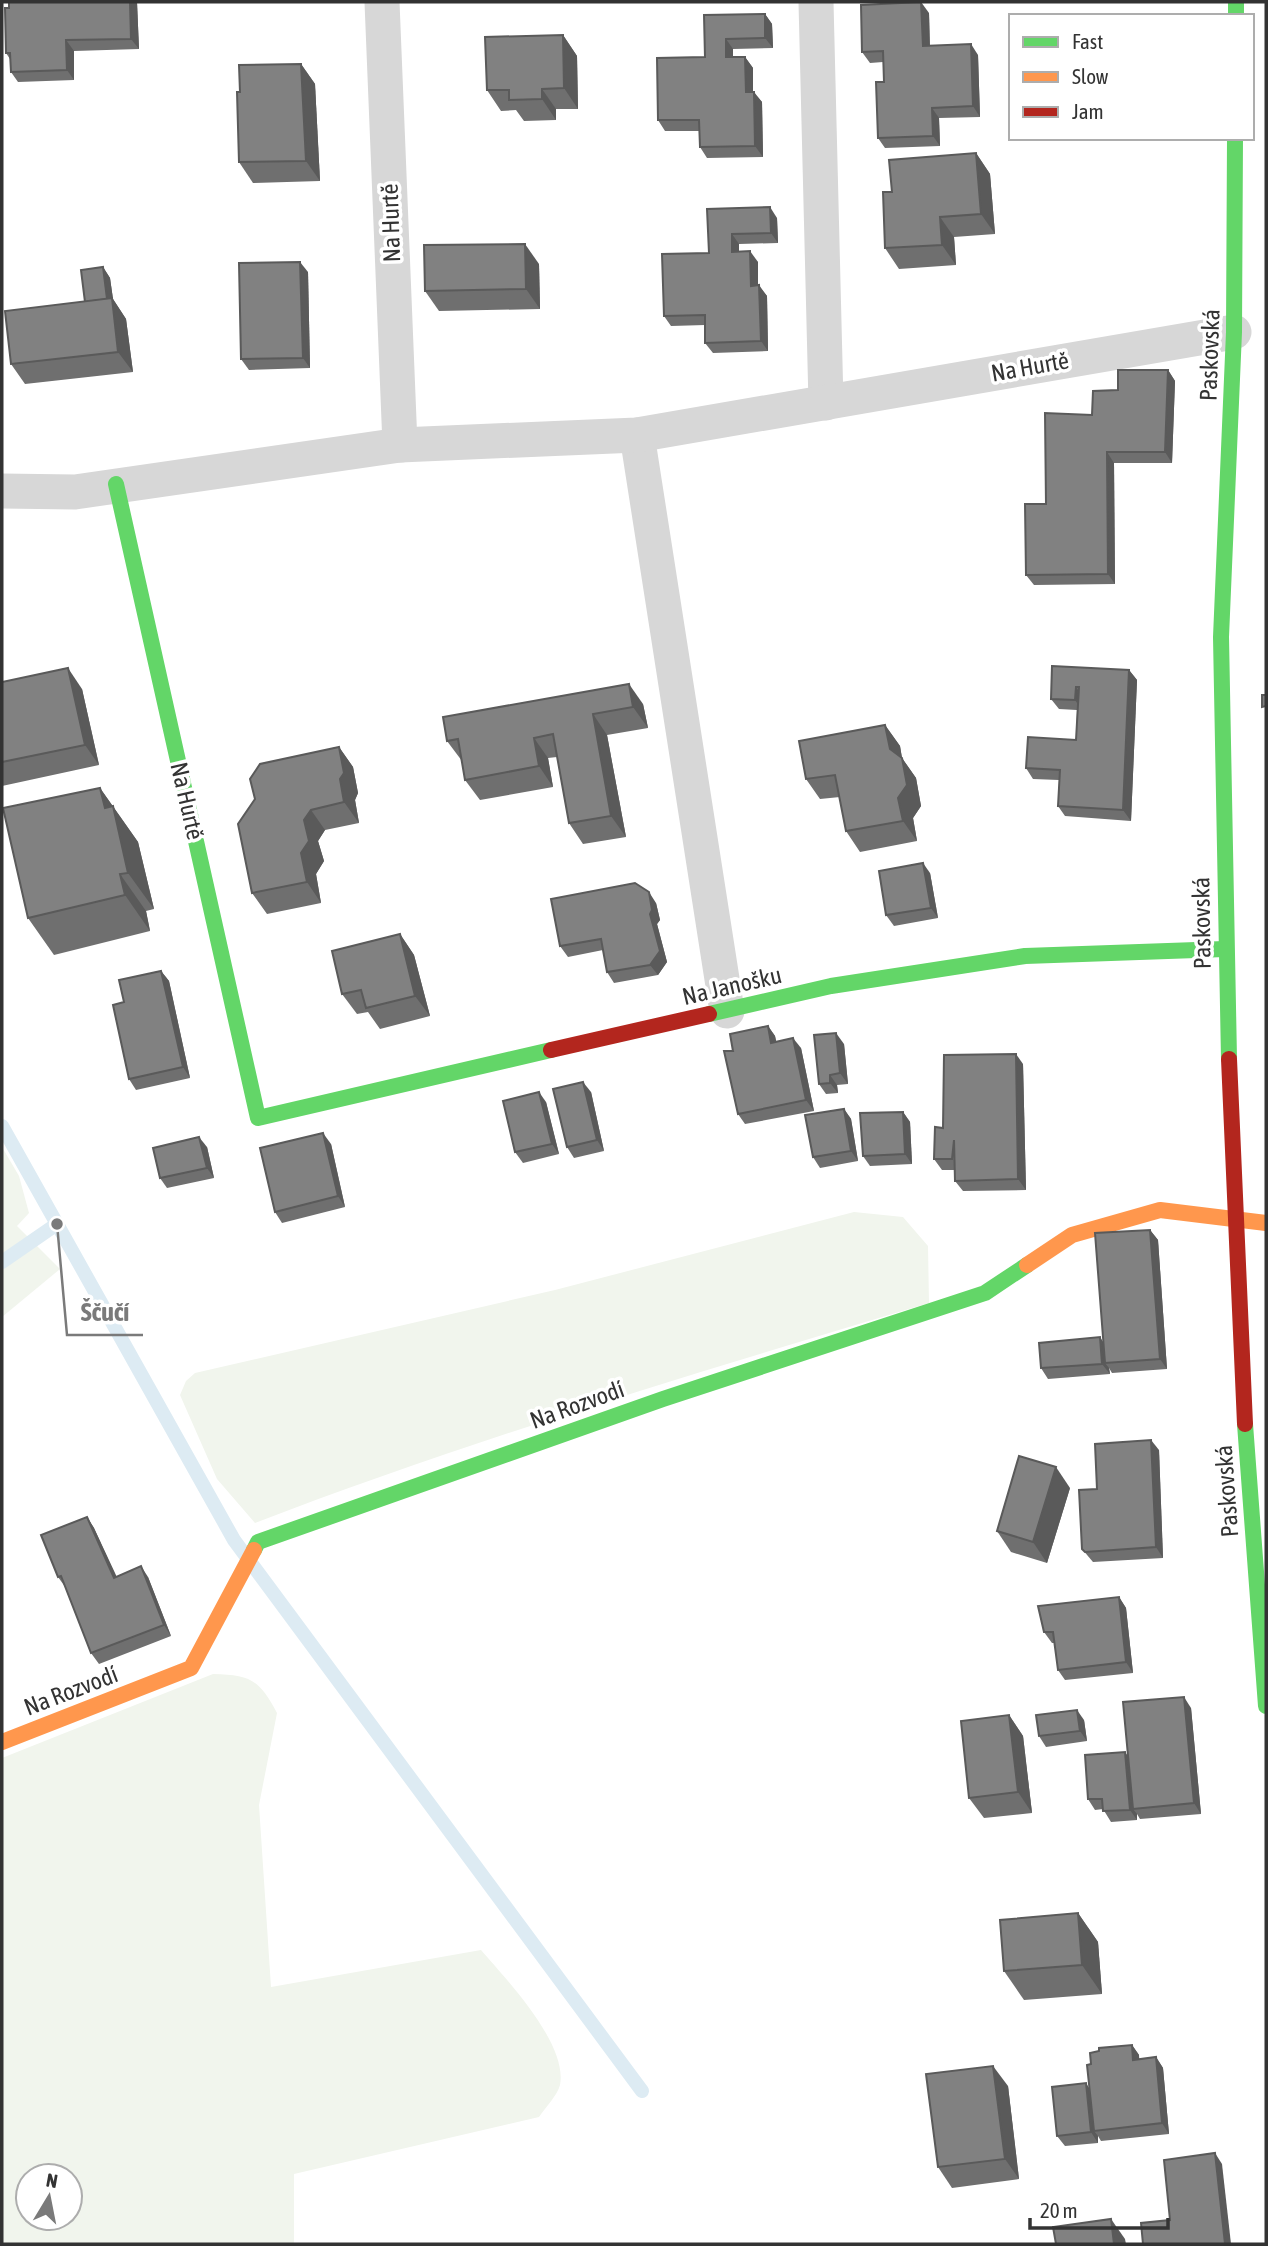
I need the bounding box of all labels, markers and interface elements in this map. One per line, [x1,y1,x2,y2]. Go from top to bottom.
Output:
legend [1009,14,1254,140]
text: Fast [1072,29,1103,53]
text: Slow [1072,64,1109,88]
text: Jam [1072,99,1104,123]
street label: Na Hurtě [376,183,405,263]
street label: Paskovská [1194,308,1225,401]
street label: Na Hurtě [989,346,1071,387]
street label: Na Hurtě [165,760,209,842]
street label: Paskovská [1187,877,1216,969]
street label: Na Janošku [680,961,784,1010]
callout: Ščučí [67,1288,143,1335]
text: Ščučí [81,1297,129,1327]
street label: Na Rozvodí [526,1375,628,1434]
street label: Paskovská [1210,1444,1243,1538]
street label: Na Rozvodí [20,1660,121,1721]
north arrow [14,2162,84,2232]
text: N [45,2168,59,2192]
scale bar [1030,2186,1168,2230]
text: 20 m [1040,2198,1078,2222]

